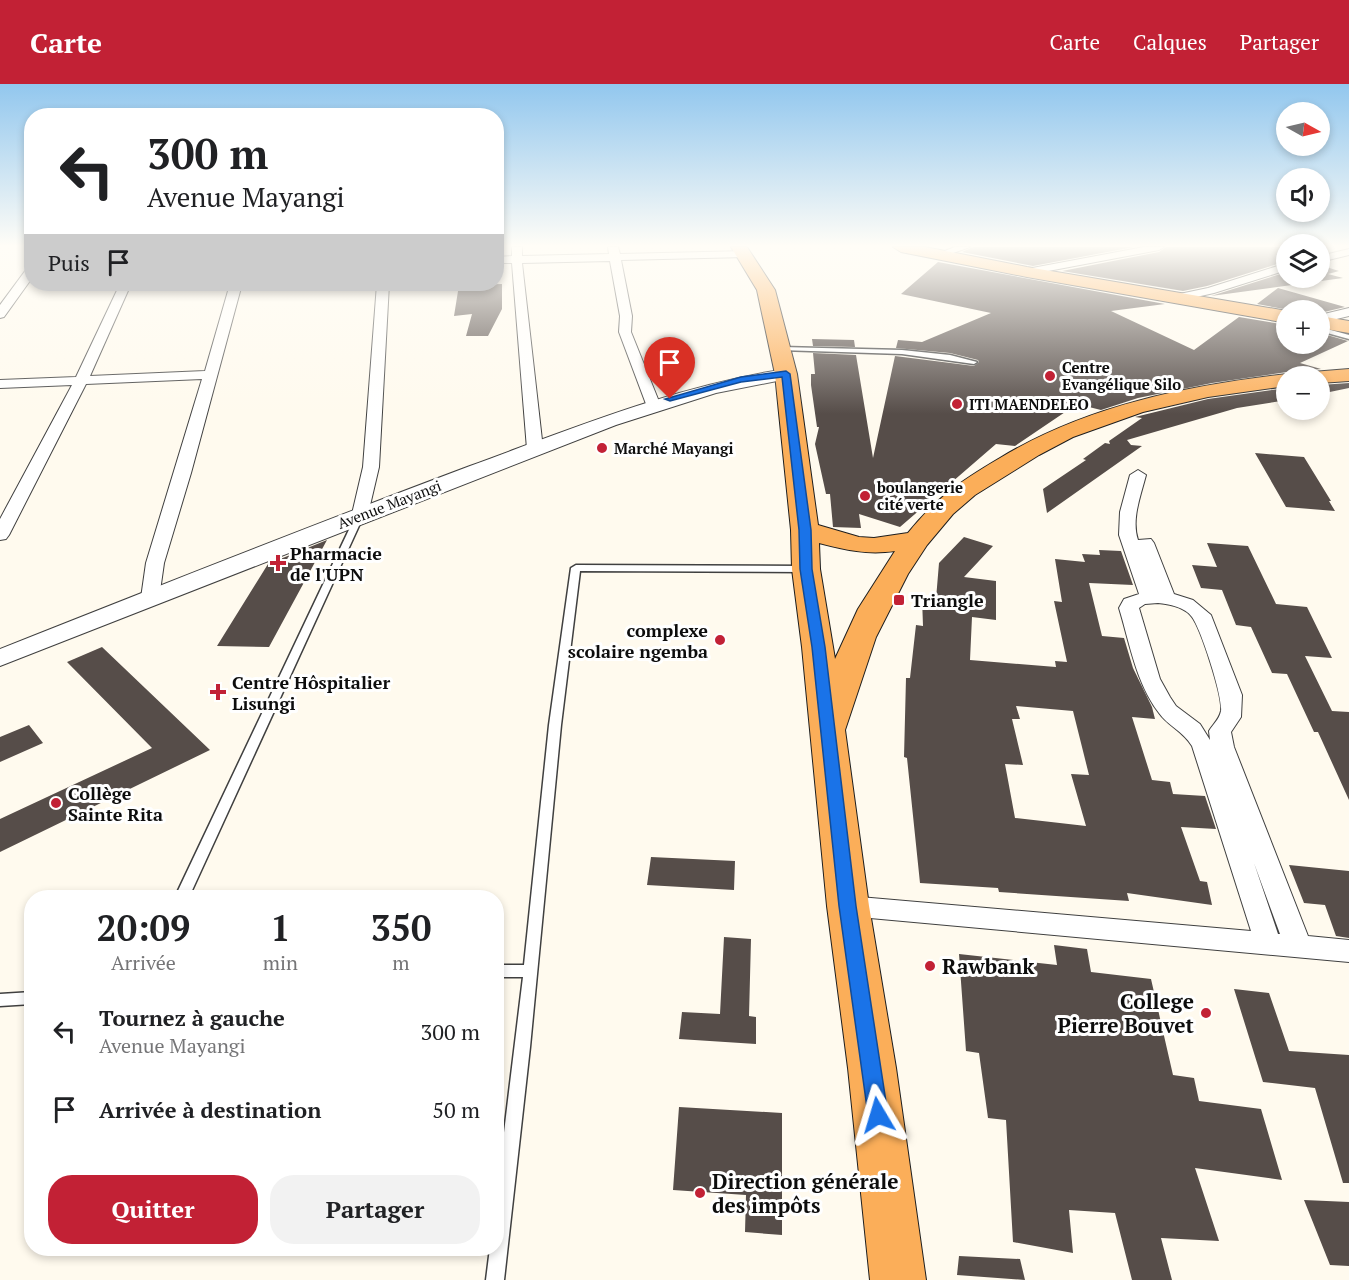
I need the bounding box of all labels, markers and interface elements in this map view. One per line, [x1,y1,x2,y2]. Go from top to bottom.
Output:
text: Carte [30,24,102,61]
text: Carte [1050,28,1100,56]
text: Calques [1133,28,1207,56]
text: Partager [1240,28,1319,56]
north arrow [1276,102,1330,156]
map controls [1276,102,1330,420]
text: 300 m [147,125,268,181]
icon: left [48,132,126,210]
button: sound [1276,168,1330,222]
text: Avenue Mayangi [147,179,345,215]
button: layers [1276,234,1330,288]
icon: arrive [102,246,135,279]
text: Puis [48,248,90,277]
button: + [1276,300,1330,354]
pin [644,337,695,399]
icon: arrive [653,346,686,379]
place label: Centre Evangélique Silo [1062,357,1181,394]
button: − [1276,366,1330,420]
marker: Centre Evangélique Silo [1043,369,1057,383]
place label: ITI MAENDELEO [969,394,1089,414]
marker: ITI MAENDELEO [950,397,964,411]
place label: Marché Mayangi [614,438,733,458]
marker: Marché Mayangi [595,441,609,455]
street label: Avenue Mayangi [334,475,444,533]
place label: boulangerie cité verte [876,477,963,514]
marker: boulangerie cité verte [858,489,872,503]
place label: Pharmacie de l'UPN [290,541,382,586]
marker: Pharmacie de l'UPN [271,556,285,570]
place label: Triangle [911,588,984,612]
marker: Triangle [892,593,906,607]
place label: complexe scolaire ngemba [568,618,708,663]
marker: complexe scolaire ngemba [713,633,727,647]
place label: Centre Hôspitalier Lisungi [232,670,391,715]
marker: Centre Hôspitalier Lisungi [209,683,227,701]
place label: Collège Sainte Rita [68,781,163,826]
marker: Collège Sainte Rita [49,796,63,810]
text: 20:09 [97,904,190,951]
text: 1 [270,904,291,951]
text: 350 [370,904,431,951]
text: Arrivée [111,949,176,976]
text: min [263,949,298,976]
text: m [392,949,410,976]
place label: Rawbank [942,952,1035,980]
marker: Rawbank [923,959,937,973]
place label: College Pierre Bouvet [1057,987,1195,1039]
text: Tournez à gauche [99,1003,285,1032]
marker: College Pierre Bouvet [1199,1006,1213,1020]
icon: left [48,1015,81,1048]
text: 300 m [420,1017,480,1046]
text: Avenue Mayangi [99,1032,245,1059]
position arrow [846,1083,910,1147]
icon: arrive [48,1093,81,1126]
text: Arrivée à destination [99,1095,321,1124]
text: 50 m [432,1095,480,1124]
place label: Direction générale des impôts [712,1167,899,1219]
button: Quitter [48,1175,258,1244]
button: Partager [270,1175,480,1244]
marker: Direction générale des impôts [693,1186,707,1200]

